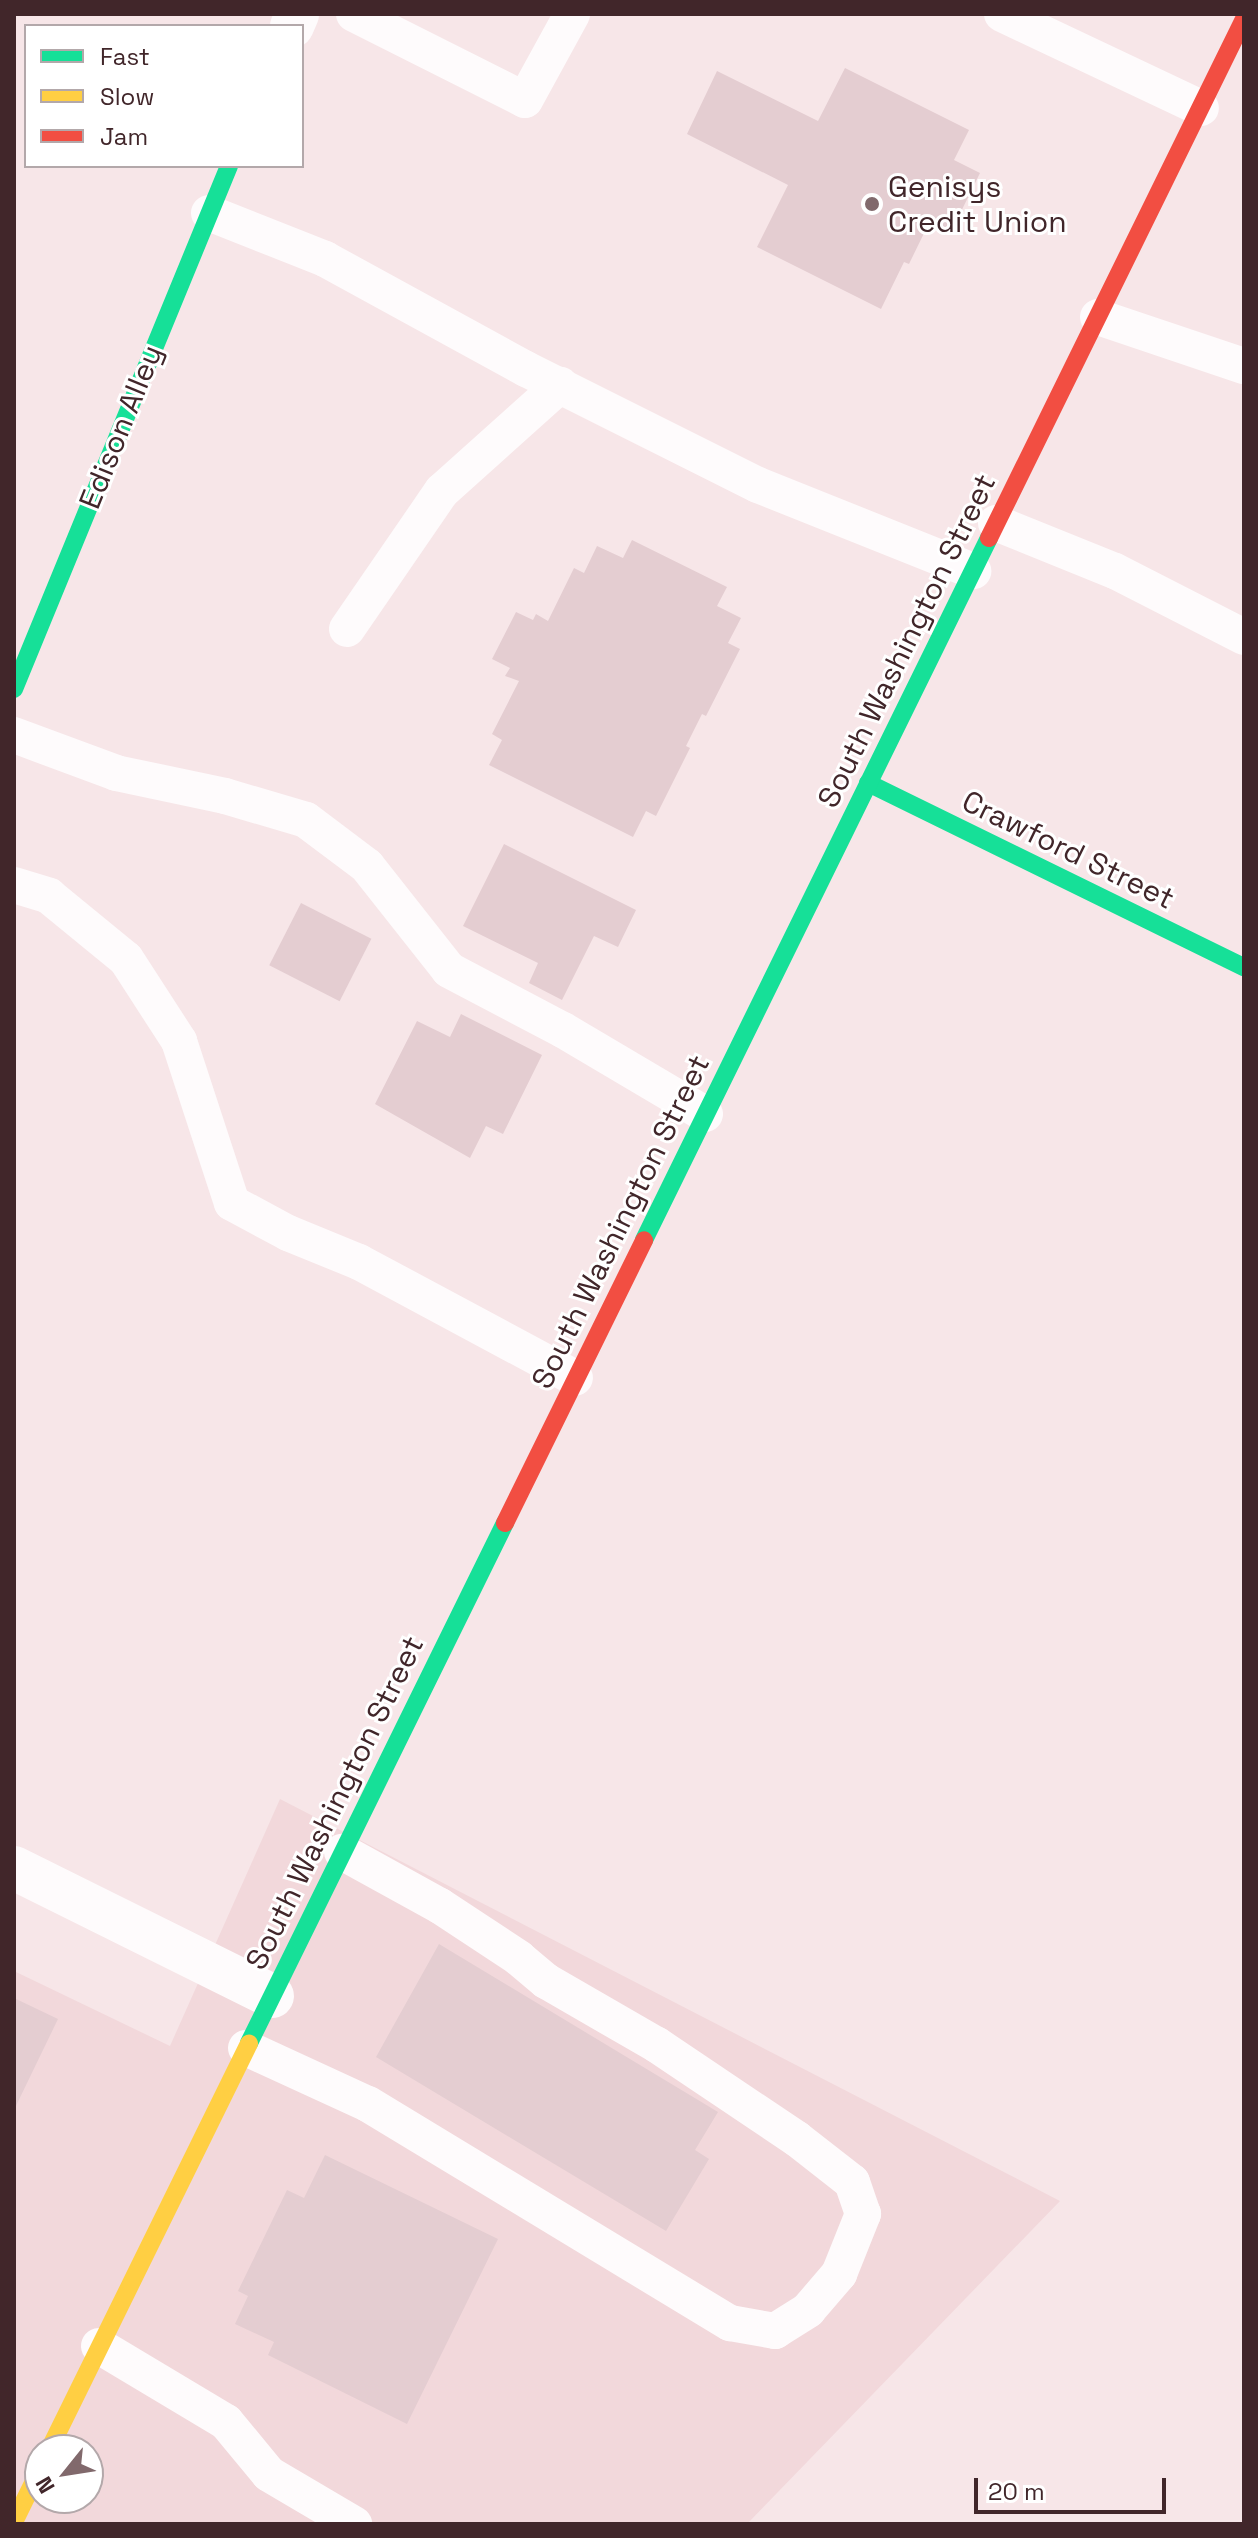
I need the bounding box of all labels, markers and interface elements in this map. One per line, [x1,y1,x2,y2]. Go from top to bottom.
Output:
legend [24,24,304,168]
text: Fast [100,41,150,72]
text: Slow [100,81,154,112]
text: Jam [100,121,148,152]
place label: Genisys Credit Union [888,169,1067,240]
marker: Genisys Credit Union [863,195,881,213]
street label: Edison Alley [72,340,170,514]
street label: South Washington Street [810,468,1004,814]
street label: Crawford Street [956,783,1180,917]
street label: South Washington Street [524,1049,718,1395]
street label: South Washington Street [238,1630,432,1976]
north arrow [24,2434,104,2514]
scale bar [978,2462,1170,2512]
text: N [29,2472,61,2498]
text: 20 m [988,2476,1045,2507]

